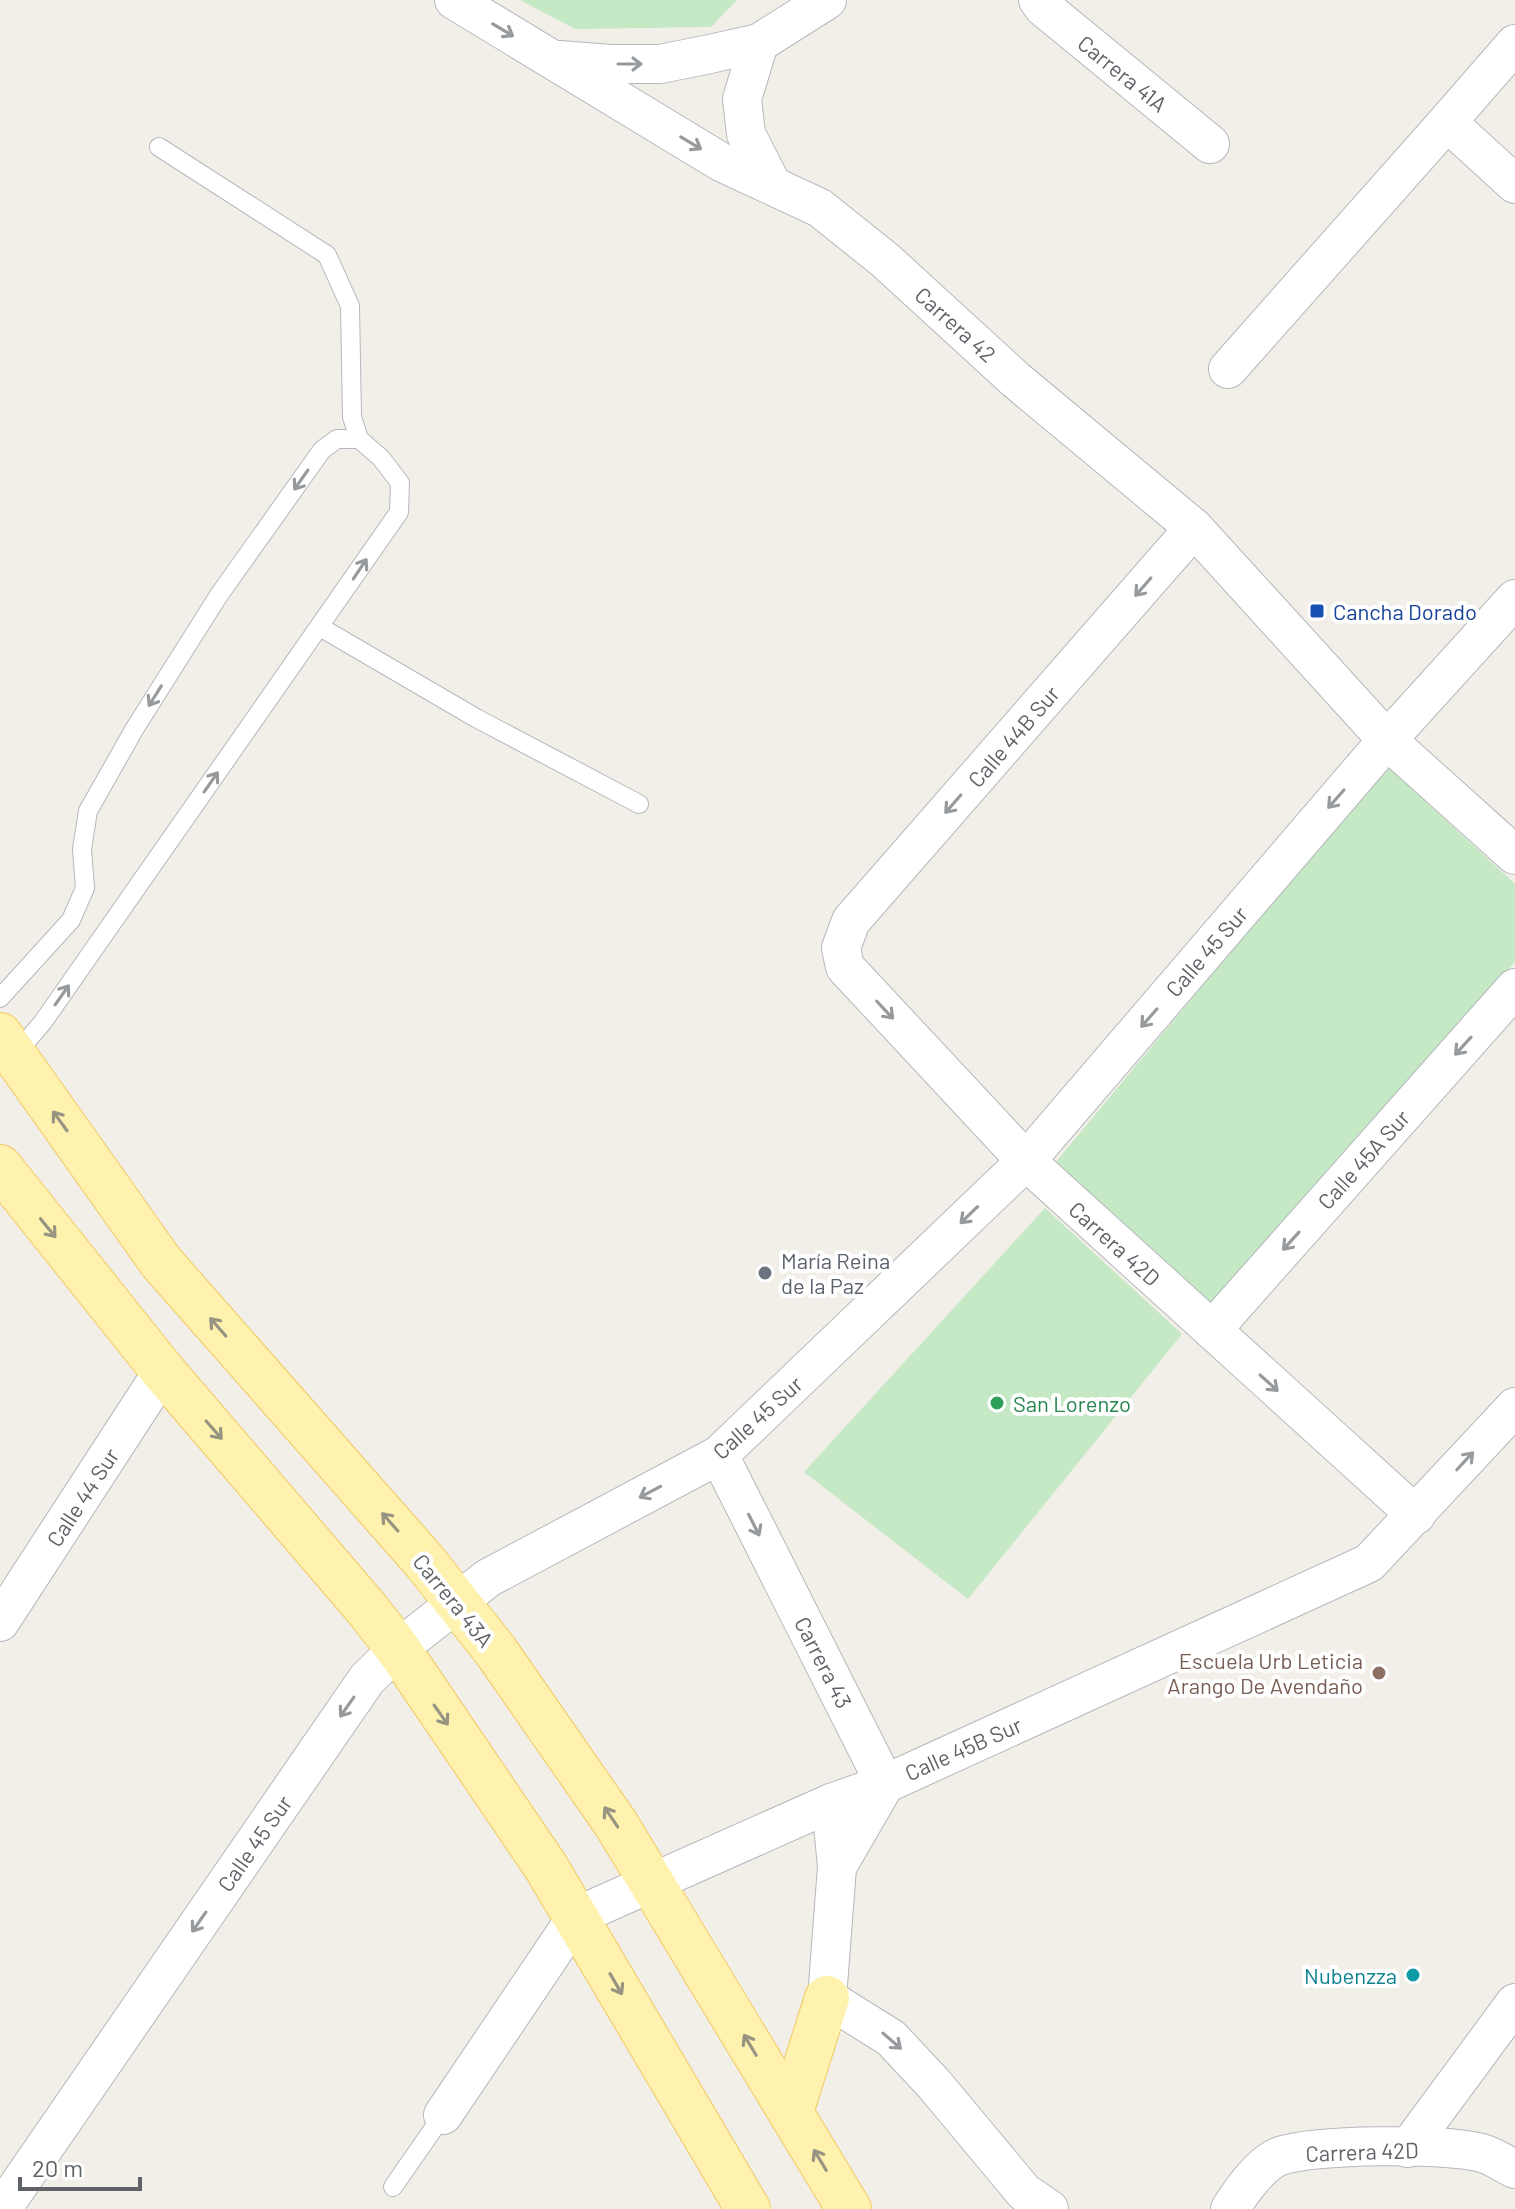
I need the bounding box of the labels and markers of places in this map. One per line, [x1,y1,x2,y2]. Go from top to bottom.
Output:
place label: Cancha Dorado [1333,598,1477,624]
marker: Cancha Dorado [1308,602,1326,620]
place label: María Reina de la Paz [781,1247,890,1298]
marker: María Reina de la Paz [756,1264,774,1282]
place label: San Lorenzo [1013,1390,1131,1416]
marker: San Lorenzo [988,1394,1006,1412]
place label: Escuela Urb Leticia Arango De Avendaño [1167,1647,1363,1698]
marker: Escuela Urb Leticia Arango De Avendaño [1370,1664,1388,1682]
place label: Nubenzza [1304,1962,1397,1988]
marker: Nubenzza [1404,1966,1422,1984]

